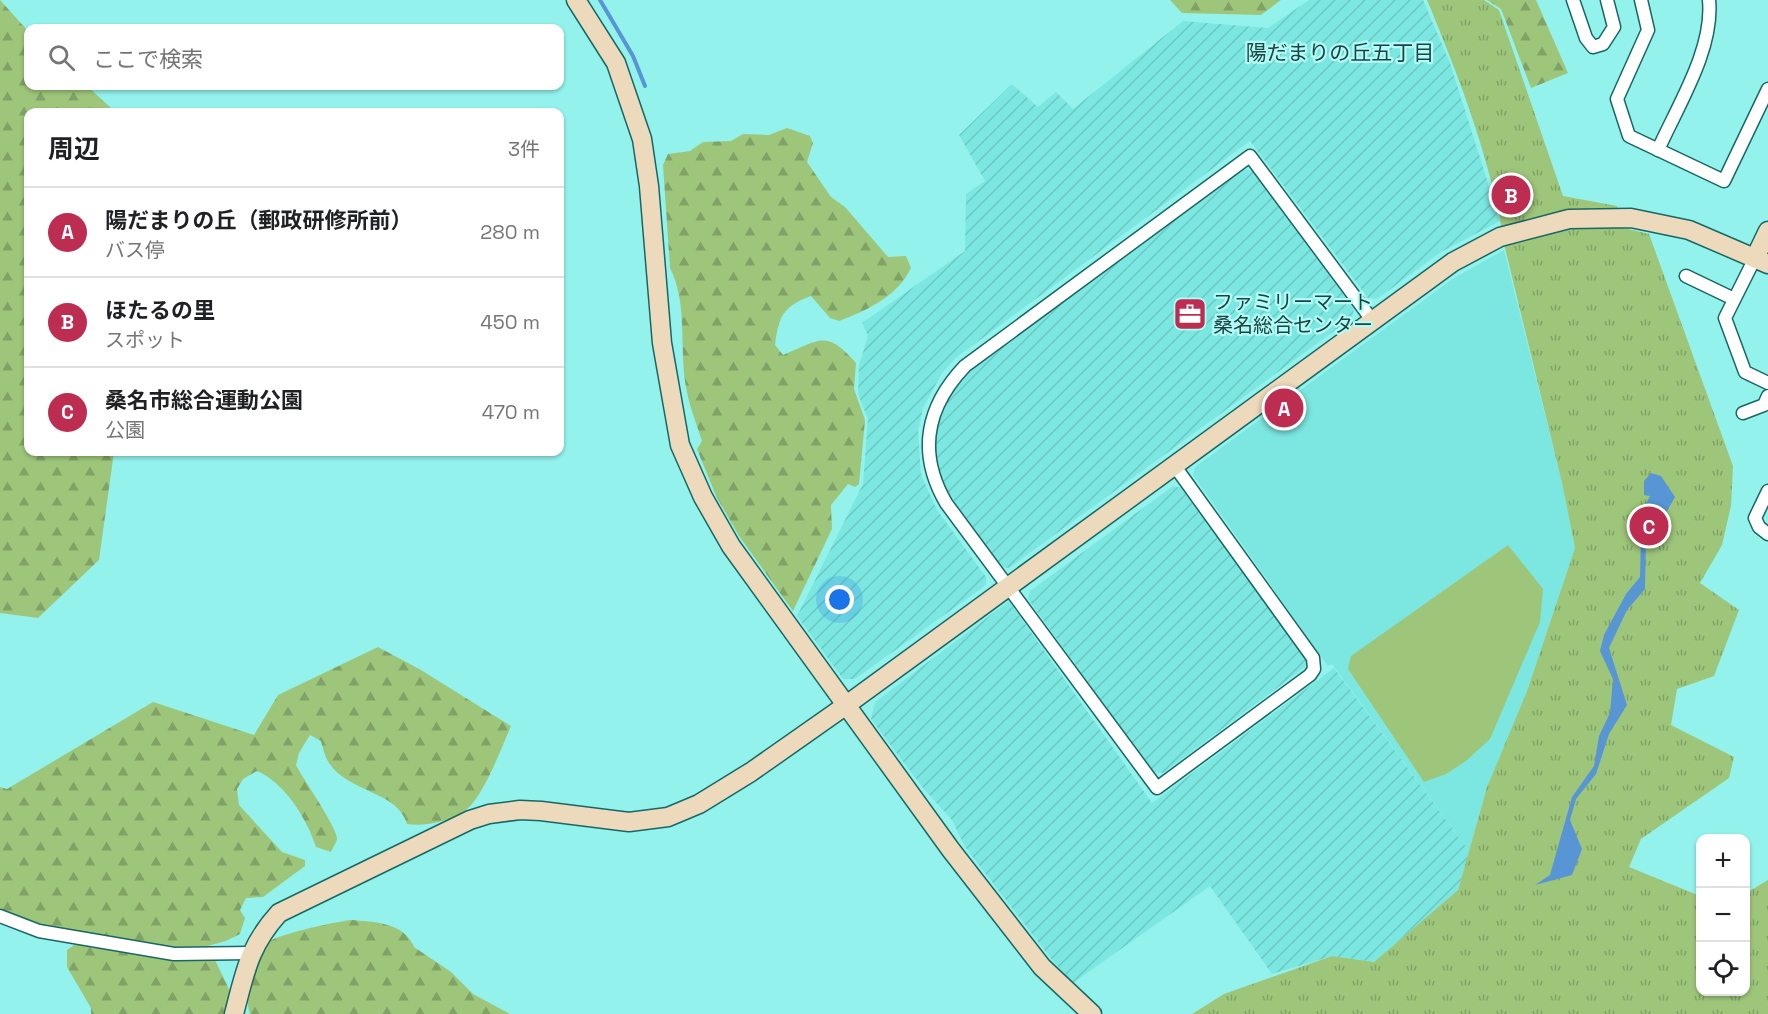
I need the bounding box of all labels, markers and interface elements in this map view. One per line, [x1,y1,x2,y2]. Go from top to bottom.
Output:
search box [24,24,564,90]
district label: 陽だまりの丘五丁目 [1246,39,1434,66]
icon: search [45,41,78,74]
text: ここで検索 [93,45,203,73]
text: 周辺 [48,132,100,166]
text: 3件 [508,136,540,162]
pin: B [1492,172,1530,218]
text: 陽だまりの丘（郵政研修所前） [105,206,413,234]
text: A [61,219,74,245]
text: 280 m [480,219,540,245]
text: バス停 [105,237,165,263]
place label: ファミリーマート 桑名総合センター [1213,289,1373,338]
text: ほたるの里 [105,296,215,324]
office icon: ファミリーマート 桑名総合センター [1172,296,1208,332]
text: B [61,309,74,335]
text: 450 m [480,309,540,335]
text: スポット [105,327,185,353]
text: 桑名市総合運動公園 [105,386,303,414]
pin: A [1264,386,1304,430]
text: C [61,399,74,425]
text: 470 m [482,399,540,425]
text: 公園 [105,417,145,443]
pin: C [1630,504,1668,548]
your location [825,585,854,614]
map controls [1696,834,1750,996]
button: + [1696,834,1750,888]
button: − [1696,888,1750,942]
button: locate [1696,942,1750,996]

